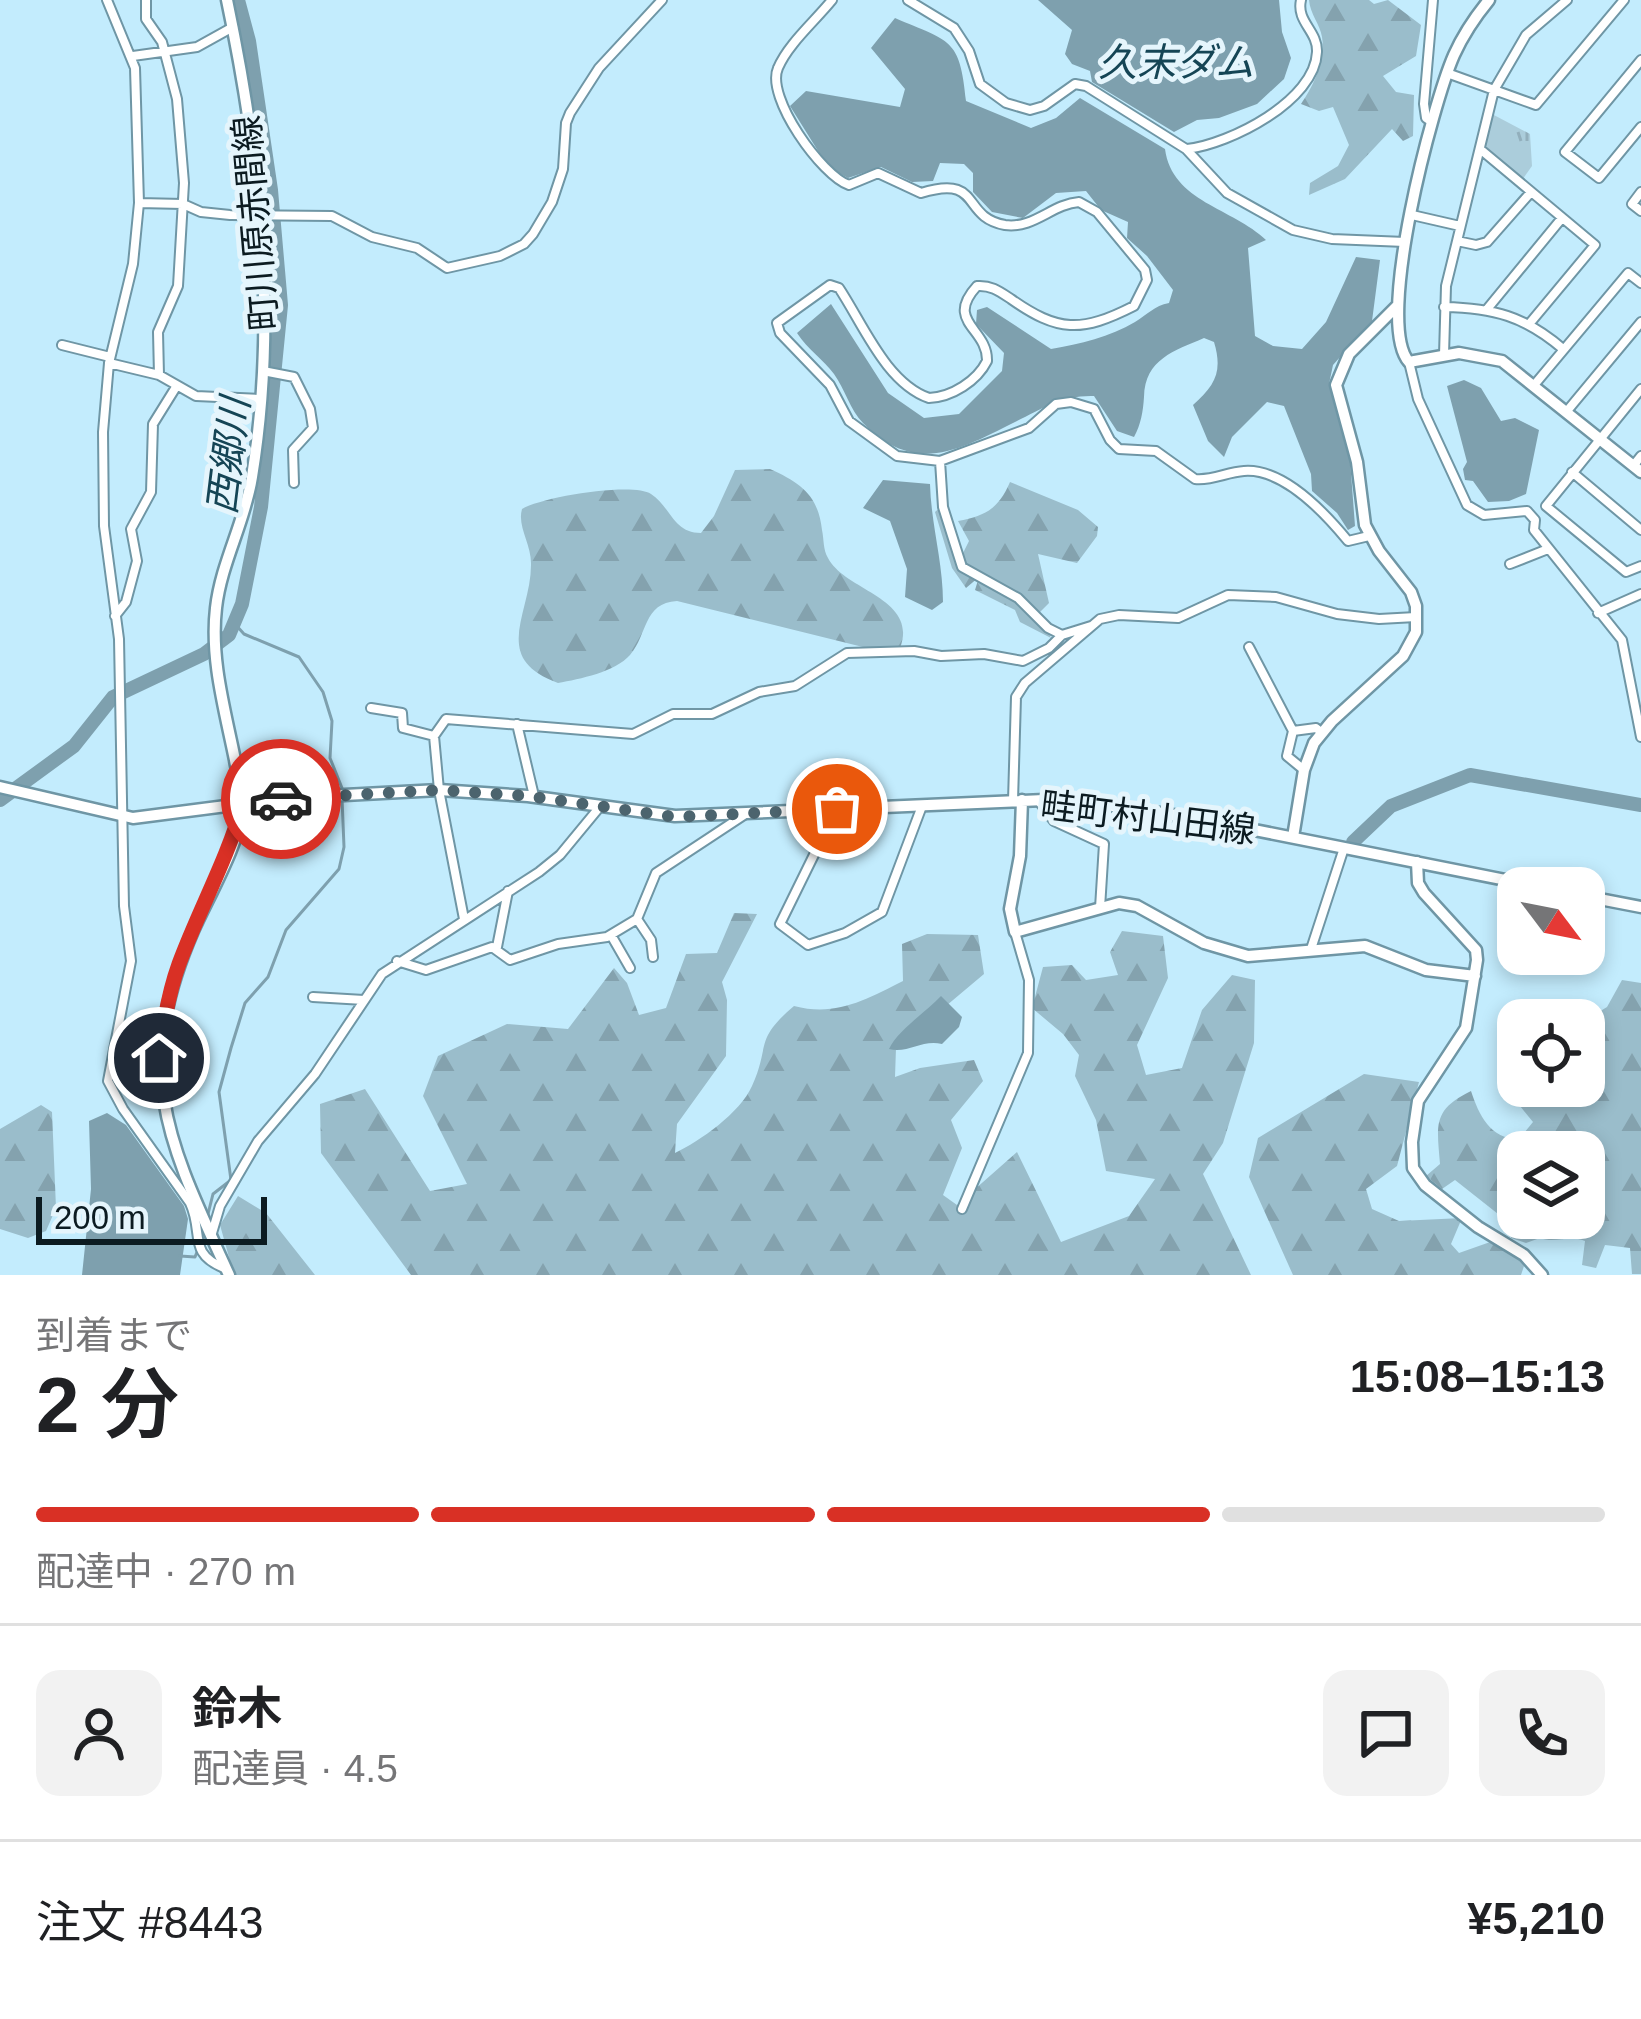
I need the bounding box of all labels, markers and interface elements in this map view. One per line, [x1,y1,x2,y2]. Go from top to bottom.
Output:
water label: 久末ダム [1098,41,1254,84]
street label: 町川原赤間線 [226,114,285,332]
water label: 西郷川 [200,391,257,517]
courier [221,739,341,859]
pin [786,758,888,860]
icon: car [248,766,314,832]
icon: bag [804,776,870,842]
street label: 畦町村山田線 [1038,784,1258,851]
north arrow [1497,867,1605,975]
map controls [1497,867,1605,1239]
button: locate [1497,999,1605,1107]
pin [108,1007,210,1109]
icon: home [126,1025,192,1091]
button: layers [1497,1131,1605,1239]
scale bar [36,1191,267,1244]
text: 200 m [54,1199,146,1236]
text: 到着まで [36,1314,192,1357]
text: 15:08–15:13 [1350,1351,1605,1402]
text: 2 分 [36,1361,179,1449]
text: 配達中 · 270 m [36,1550,296,1593]
button: person [36,1670,162,1796]
button: chat [1323,1670,1449,1796]
button: phone [1479,1670,1605,1796]
text: 鈴木 [192,1683,282,1734]
text: 配達員 · 4.5 [192,1747,398,1790]
text: ¥5,210 [1467,1893,1605,1944]
text: 注文 #8443 [36,1897,264,1948]

